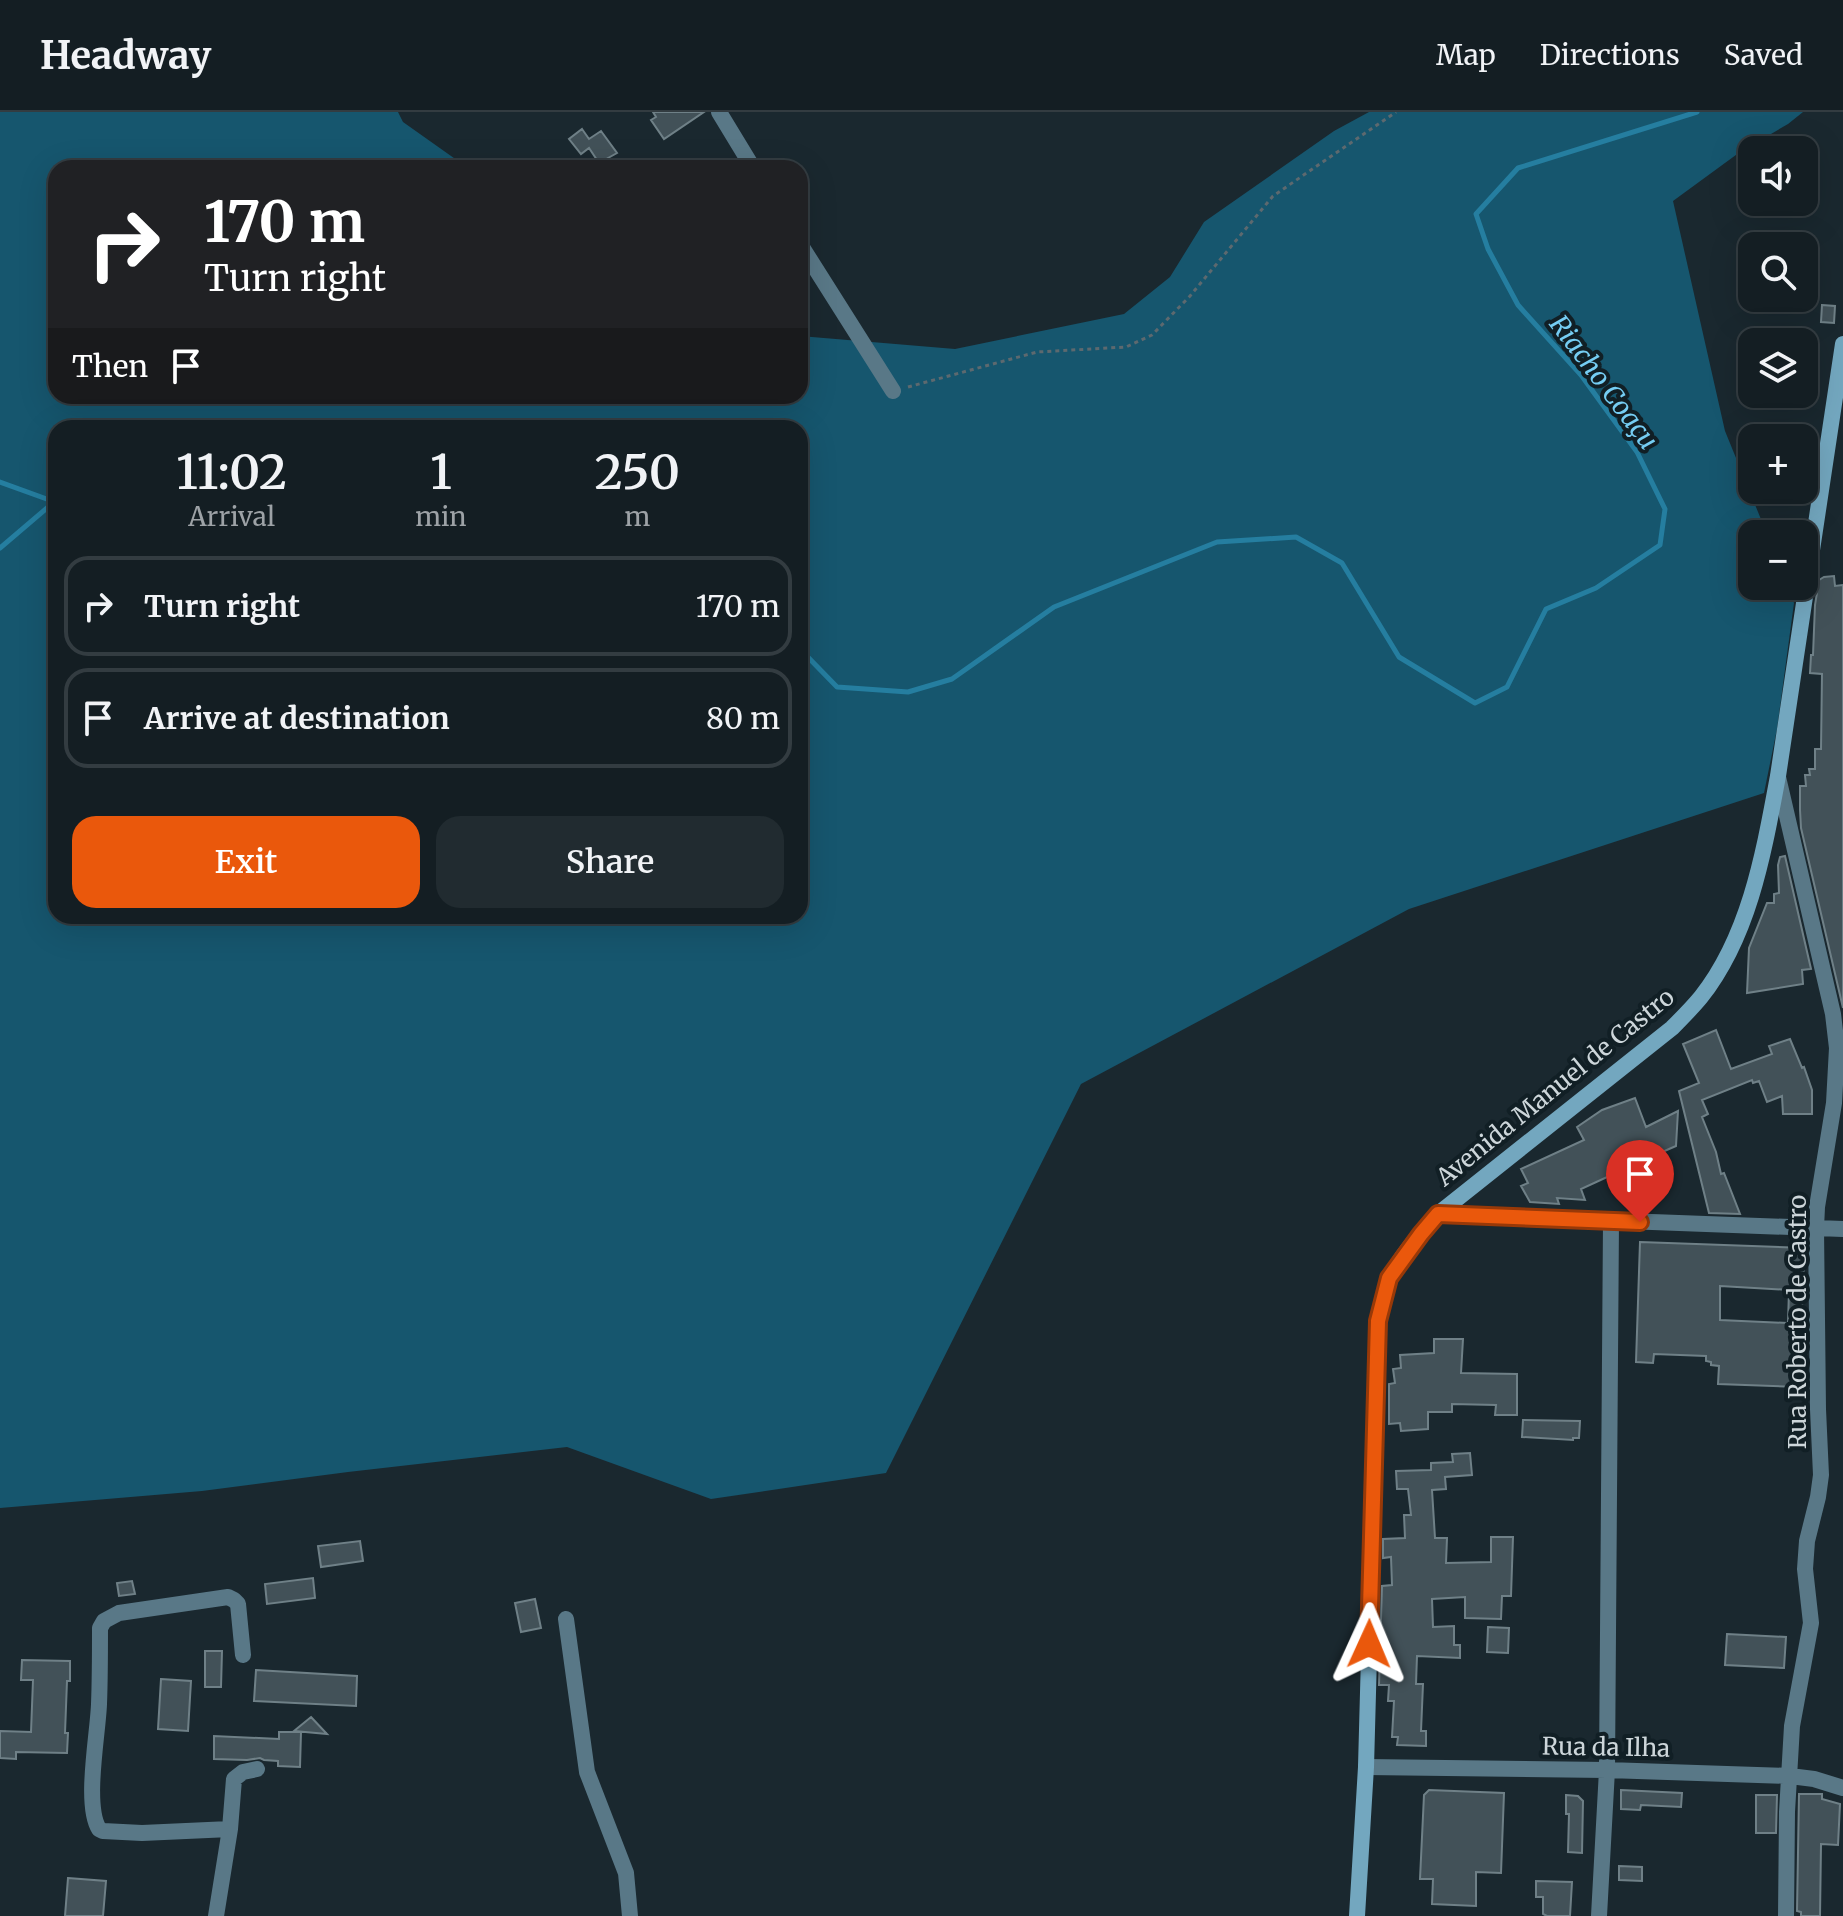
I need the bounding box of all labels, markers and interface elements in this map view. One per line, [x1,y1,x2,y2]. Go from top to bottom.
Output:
text: Headway [40,32,211,79]
text: Map [1436,37,1496,73]
text: Directions [1540,37,1680,73]
text: Saved [1724,37,1803,73]
map controls [1738,136,1818,600]
button: sound [1738,136,1818,216]
text: 170 m [204,187,365,257]
icon: right [72,192,176,296]
button: search [1738,232,1818,312]
text: Turn right [204,256,386,301]
water label: Riacho Coaçu [1543,308,1665,456]
button: layers [1738,328,1818,408]
icon: arrive [164,344,208,388]
text: Then [72,347,148,385]
button: + [1738,424,1818,504]
text: 11:02 [176,442,287,502]
text: 1 [430,442,452,502]
text: 250 [595,442,680,502]
text: Arrival [188,500,275,533]
text: min [415,500,467,533]
text: m [624,500,650,533]
button: − [1738,520,1818,600]
icon: right [76,584,120,628]
text: Turn right [144,587,300,625]
text: 170 m [696,587,780,625]
icon: arrive [76,696,120,740]
text: Arrive at destination [144,699,450,737]
text: 80 m [706,699,780,737]
button: Exit [72,816,420,908]
button: Share [436,816,784,908]
street label: Avenida Manuel de Castro [1429,981,1680,1193]
pin [1606,1140,1674,1222]
icon: arrive [1618,1152,1662,1196]
street label: Rua Roberto de Castro [1782,1195,1813,1449]
position arrow [1327,1602,1411,1686]
street label: Rua da Ilha [1542,1730,1671,1764]

